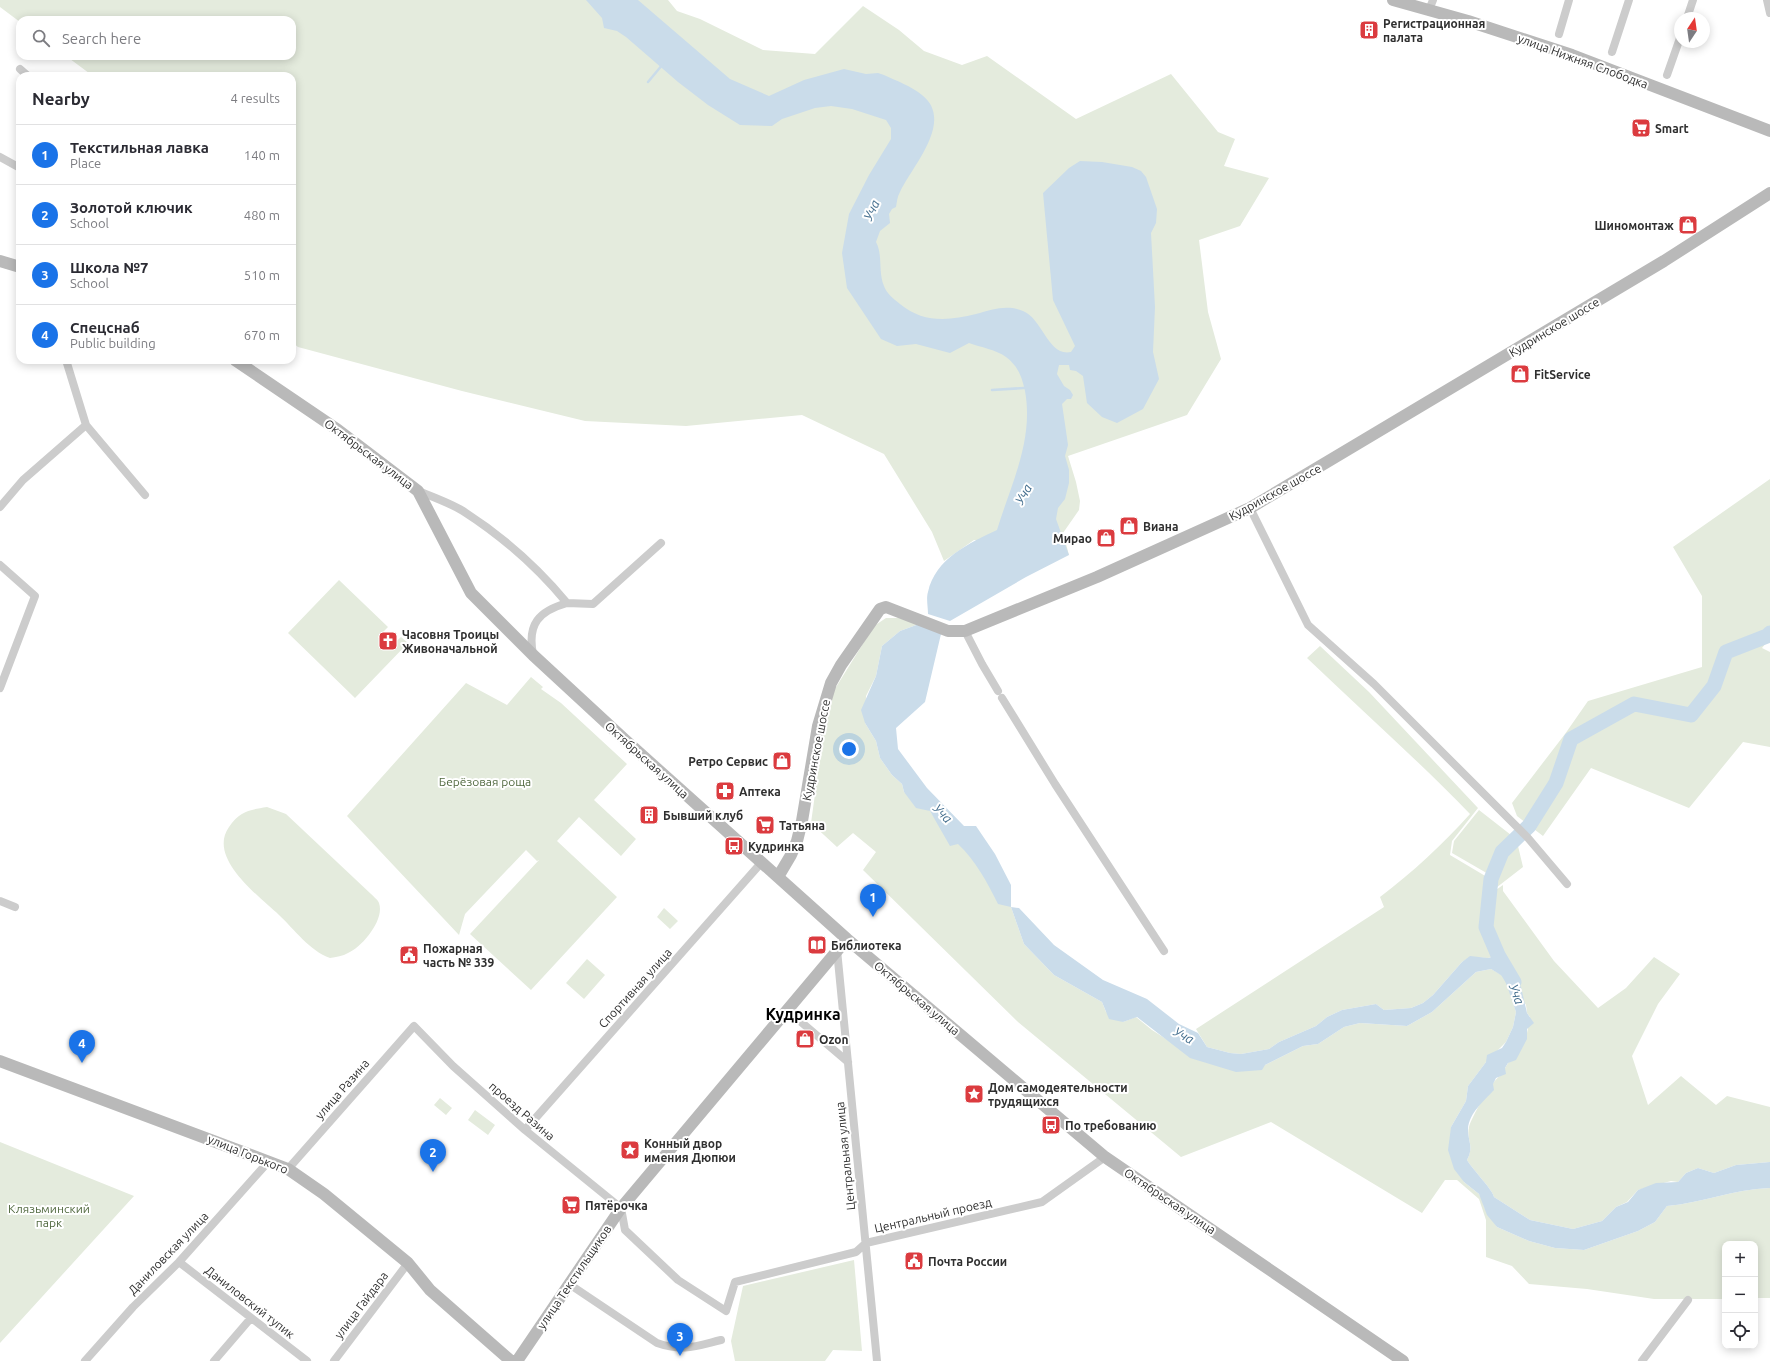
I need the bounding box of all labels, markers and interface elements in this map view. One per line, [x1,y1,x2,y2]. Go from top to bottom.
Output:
north arrow [1674,12,1710,48]
search box [16,16,296,60]
place label: Регистрационная палата [1383,17,1485,44]
building icon: Регистрационная палата [1358,19,1380,41]
icon: search [30,27,52,49]
text: Search here [62,30,141,47]
street label: улица Нижняя Слободка [1516,31,1650,91]
text: Nearby [32,89,90,108]
text: 4 results [230,91,280,105]
supermarket icon: Smart [1630,117,1652,139]
place label: Smart [1655,122,1689,135]
text: Текстильная лавка [70,139,209,156]
text: 1 [41,148,49,162]
text: 140 m [244,148,280,162]
text: Place [70,156,101,170]
water label: Уча [860,198,882,223]
text: Золотой ключик [70,199,193,216]
text: 2 [41,208,49,222]
text: 480 m [244,208,280,222]
shop icon: Шиномонтаж [1677,214,1699,236]
text: School [70,216,109,230]
place label: Шиномонтаж [1594,219,1674,232]
text: Школа №7 [70,259,148,276]
text: 3 [41,268,49,282]
text: 510 m [244,268,280,282]
text: School [70,276,109,290]
street label: Кудринское шоссе [1506,295,1602,359]
text: Спецснаб [70,319,140,336]
text: 4 [41,328,49,342]
text: 670 m [244,328,280,342]
text: Public building [70,336,156,350]
shop icon: FitService [1509,363,1531,385]
place label: FitService [1534,368,1591,381]
street label: Октябрьская улица [322,416,416,492]
street label: Кудринское шоссе [1227,461,1323,523]
water label: Уча [1011,482,1034,507]
shop icon: Виана [1118,515,1140,537]
place label: Виана [1143,520,1178,533]
shop icon: Мирао [1095,527,1117,549]
place label: Мирао [1053,532,1092,545]
place label: Часовня Троицы Живоначальной [402,628,499,655]
church icon: Часовня Троицы Живоначальной [377,630,399,652]
street label: Кудринское шоссе [800,698,832,802]
street label: Октябрьская улица [603,719,691,801]
your location [839,739,859,759]
shop icon: Ретро Сервис [771,750,793,772]
place label: Ретро Сервис [688,755,768,768]
park label: Берёзовая роща [439,775,531,788]
pharmacy icon: Аптека [714,780,736,802]
place label: Аптека [739,785,781,798]
water label: Уча [930,800,955,825]
building icon: Бывший клуб [638,804,660,826]
place label: Бывший клуб [663,809,743,822]
supermarket icon: Татьяна [754,814,776,836]
place label: Татьяна [779,819,825,832]
bus stop icon: Кудринка [723,835,745,857]
place label: Кудринка [748,840,804,853]
pin: 1 [860,884,886,917]
library icon: Библиотека [806,934,828,956]
place label: Библиотека [831,939,901,952]
place label: Пожарная часть № 339 [423,942,494,969]
public building icon: Пожарная часть № 339 [398,944,420,966]
street label: Спортивная улица [596,946,674,1030]
street label: Октябрьская улица [872,958,962,1038]
water label: Уча [1507,981,1527,1006]
district label: Кудринка [765,1005,841,1023]
water label: Уча [1171,1023,1196,1046]
shop icon: Ozon [794,1028,816,1050]
pin: 4 [69,1030,95,1063]
place label: Ozon [819,1033,848,1046]
street label: улица Разина [313,1056,371,1122]
street label: проезд Разина [487,1079,557,1143]
place label: Дом самодеятельности трудящихся [988,1081,1128,1108]
place icon: Дом самодеятельности трудящихся [963,1083,985,1105]
street label: Центральная улица [833,1101,857,1211]
bus stop icon: По требованию [1040,1114,1062,1136]
place label: По требованию [1065,1119,1156,1132]
street label: улица Горького [206,1132,290,1176]
place label: Конный двор имения Дюпюи [644,1137,736,1164]
pin: 2 [420,1139,446,1172]
place icon: Конный двор имения Дюпюи [619,1139,641,1161]
street label: Октябрьская улица [1122,1166,1218,1236]
supermarket icon: Пятёрочка [560,1194,582,1216]
street label: Центральный проезд [873,1195,993,1235]
place label: Пятёрочка [585,1199,648,1212]
park label: Клязьминский парк [8,1202,90,1229]
street label: Даниловская улица [125,1209,211,1297]
street label: улица Текстильщиков [534,1223,614,1331]
map controls [1722,1241,1758,1349]
button: + [1722,1241,1758,1277]
public building icon: Почта России [903,1250,925,1272]
place label: Почта России [928,1255,1007,1268]
street label: Даниловский тупик [203,1263,297,1341]
street label: улица Гайдара [332,1269,390,1341]
button: − [1722,1277,1758,1313]
button: locate [1722,1313,1758,1349]
pin: 3 [667,1323,693,1356]

